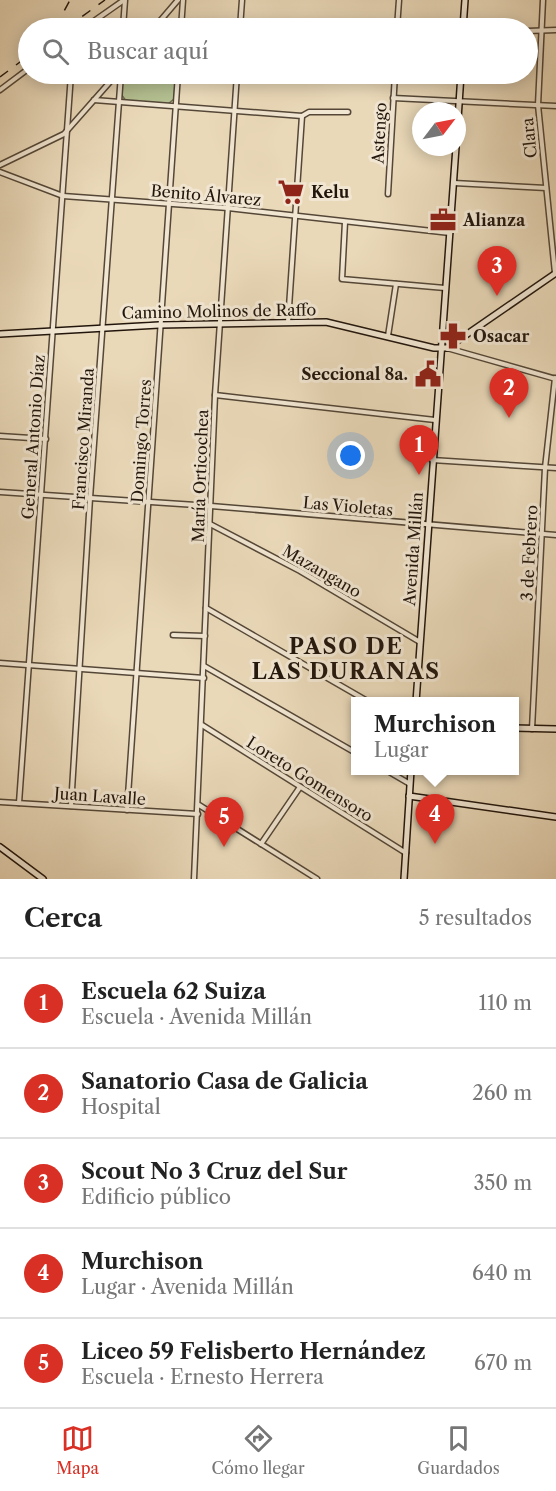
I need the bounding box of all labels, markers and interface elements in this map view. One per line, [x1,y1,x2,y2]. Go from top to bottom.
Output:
search box [18,18,538,84]
icon: search [39,35,72,68]
text: Buscar aquí [87,38,209,65]
street label: Astengo [367,102,391,165]
north arrow [412,102,466,156]
street label: Clara [517,116,541,159]
supermarket icon: Kelu [276,177,306,207]
street label: Benito Álvarez [150,180,262,210]
place label: Kelu [311,182,350,202]
office icon: Alianza [428,205,458,235]
place label: Alianza [462,210,526,230]
pin: 3 [478,246,516,296]
street label: Camino Molinos de Raffo [122,299,317,323]
pharmacy icon: Osacar [438,321,468,351]
place label: Osacar [473,326,530,346]
street label: General Antonio Díaz [17,354,49,520]
public building icon: Seccional 8a. [413,359,443,389]
place label: Seccional 8a. [301,364,408,384]
street label: Francisco Miranda [68,367,98,511]
pin: 2 [490,368,528,418]
street label: Domingo Torres [127,378,155,504]
street label: María Orticochea [188,409,212,543]
pin: 1 [400,426,438,475]
your location [336,441,365,470]
street label: Avenida Millán [399,491,427,608]
street label: Las Violetas [302,492,394,520]
street label: 3 de Febrero [516,504,542,602]
street label: Mazangano [279,540,365,602]
district label: PASO DE LAS DURANAS [251,633,441,685]
popup [351,697,519,775]
text: Murchison [374,711,496,738]
street label: Loreto Gomensoro [243,732,377,826]
text: Lugar [374,738,429,762]
street label: Juan Lavalle [51,783,146,809]
pin: 4 [416,794,454,844]
pin: 5 [204,798,244,847]
text: Cerca [24,902,102,934]
text: 5 resultados [419,906,532,930]
text: Escuela 62 Suiza [81,978,266,1005]
text: 1 [39,991,48,1015]
text: 110 m [479,991,532,1015]
text: Escuela · Avenida Millán [81,1005,312,1029]
text: Sanatorio Casa de Galicia [81,1068,368,1095]
text: 2 [38,1081,49,1105]
text: 260 m [472,1081,532,1105]
text: Hospital [81,1095,161,1119]
text: Scout No 3 Cruz del Sur [81,1158,348,1185]
text: 3 [38,1171,49,1195]
text: 350 m [474,1171,532,1195]
text: Edificio público [81,1185,231,1209]
text: Murchison [81,1248,203,1275]
text: 4 [38,1261,49,1285]
text: 640 m [472,1261,532,1285]
text: Lugar · Avenida Millán [81,1275,294,1299]
text: Liceo 59 Felisberto Hernández [81,1338,426,1365]
text: 5 [38,1351,49,1375]
text: 670 m [474,1351,532,1375]
text: Escuela · Ernesto Herrera [81,1365,324,1389]
tab: Mapa [56,1422,99,1478]
tab: Cómo llegar [212,1422,305,1478]
tab: Guardados [417,1422,500,1478]

